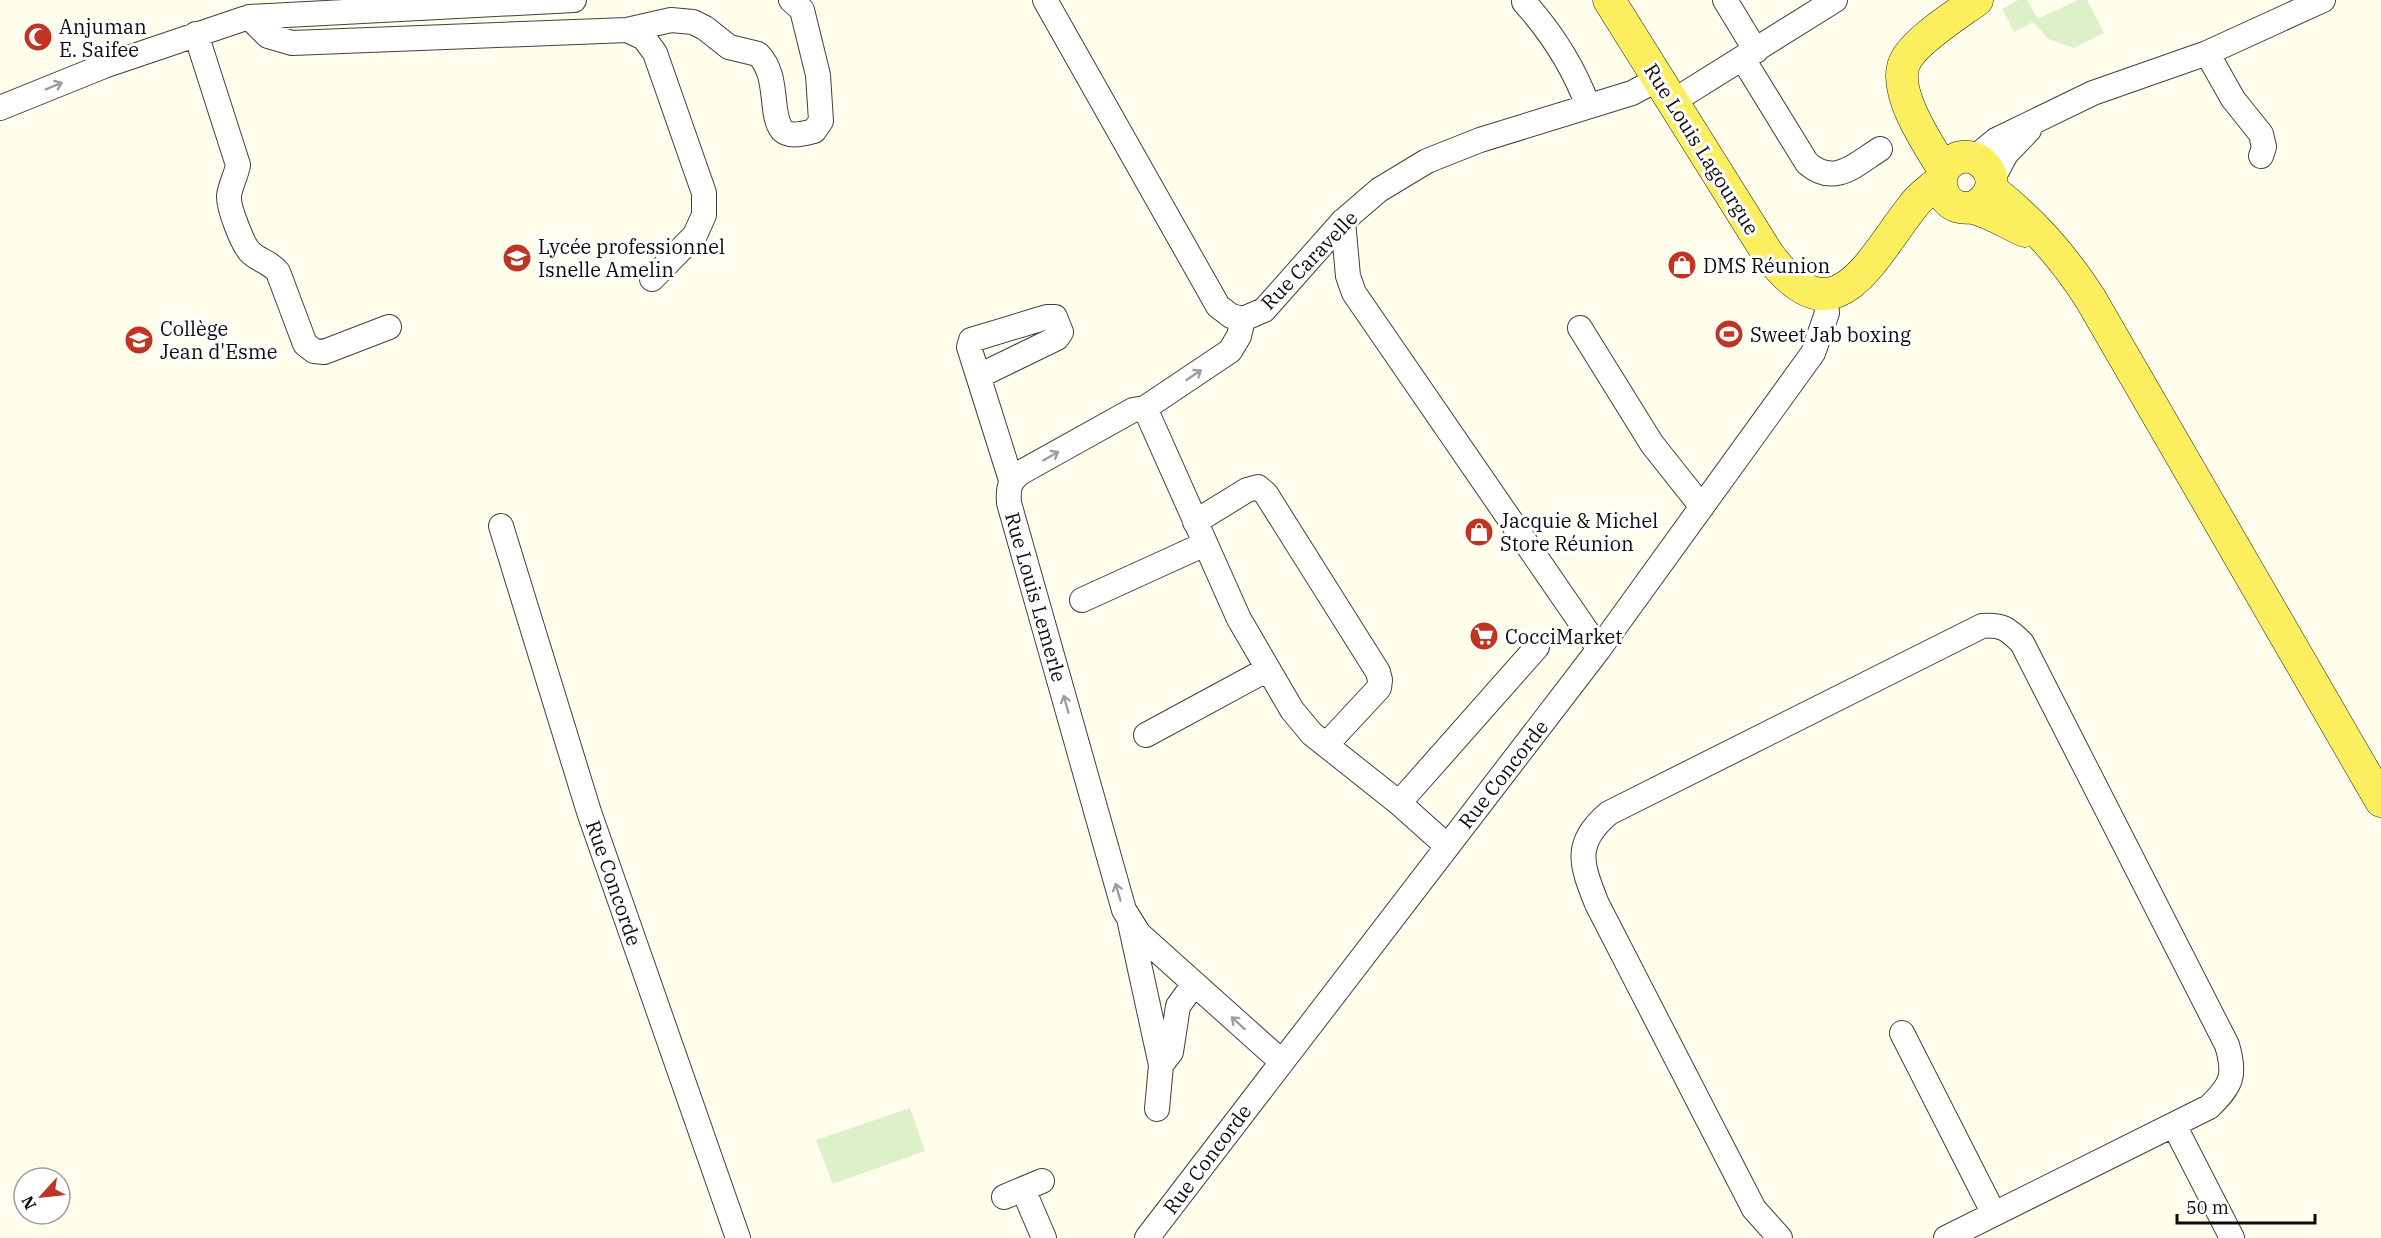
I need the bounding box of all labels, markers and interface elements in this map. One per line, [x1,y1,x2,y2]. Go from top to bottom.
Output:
place label: Anjuman E. Saifee [59,13,147,63]
mosque icon: Anjuman E. Saifee [22,21,54,53]
street label: Rue Louis Lagourgue [1638,58,1766,240]
one-way arrow [45,80,63,91]
street label: Rue Caravelle [1255,205,1363,315]
place label: Lycée professionnel Isnelle Amelin [538,233,725,283]
school or university icon: Lycée professionnel Isnelle Amelin [501,242,533,274]
shop icon: DMS Réunion [1666,249,1698,281]
place label: DMS Réunion [1703,252,1831,279]
place label: Collège Jean d'Esme [160,315,278,365]
sports icon: Sweet Jab boxing [1713,318,1745,350]
place label: Sweet Jab boxing [1750,321,1911,348]
school or university icon: Collège Jean d'Esme [123,324,155,356]
one-way arrow [1185,369,1202,381]
one-way arrow [1042,450,1059,462]
place label: Jacquie & Michel Store Réunion [1500,507,1658,557]
street label: Rue Louis Lemerle [999,509,1073,685]
shop icon: Jacquie & Michel Store Réunion [1463,516,1495,548]
supermarket icon: CocciMarket [1468,620,1500,652]
place label: CocciMarket [1505,623,1622,650]
one-way arrow [1059,695,1071,714]
street label: Rue Concorde [1452,714,1554,834]
street label: Rue Concorde [580,817,648,949]
one-way arrow [1112,883,1124,902]
one-way arrow [1231,1016,1246,1030]
street label: Rue Concorde [1157,1099,1257,1219]
north arrow [12,1166,72,1226]
scale bar [2177,1187,2315,1225]
text: N [17,1193,40,1213]
text: 50 m [2186,1196,2229,1219]

